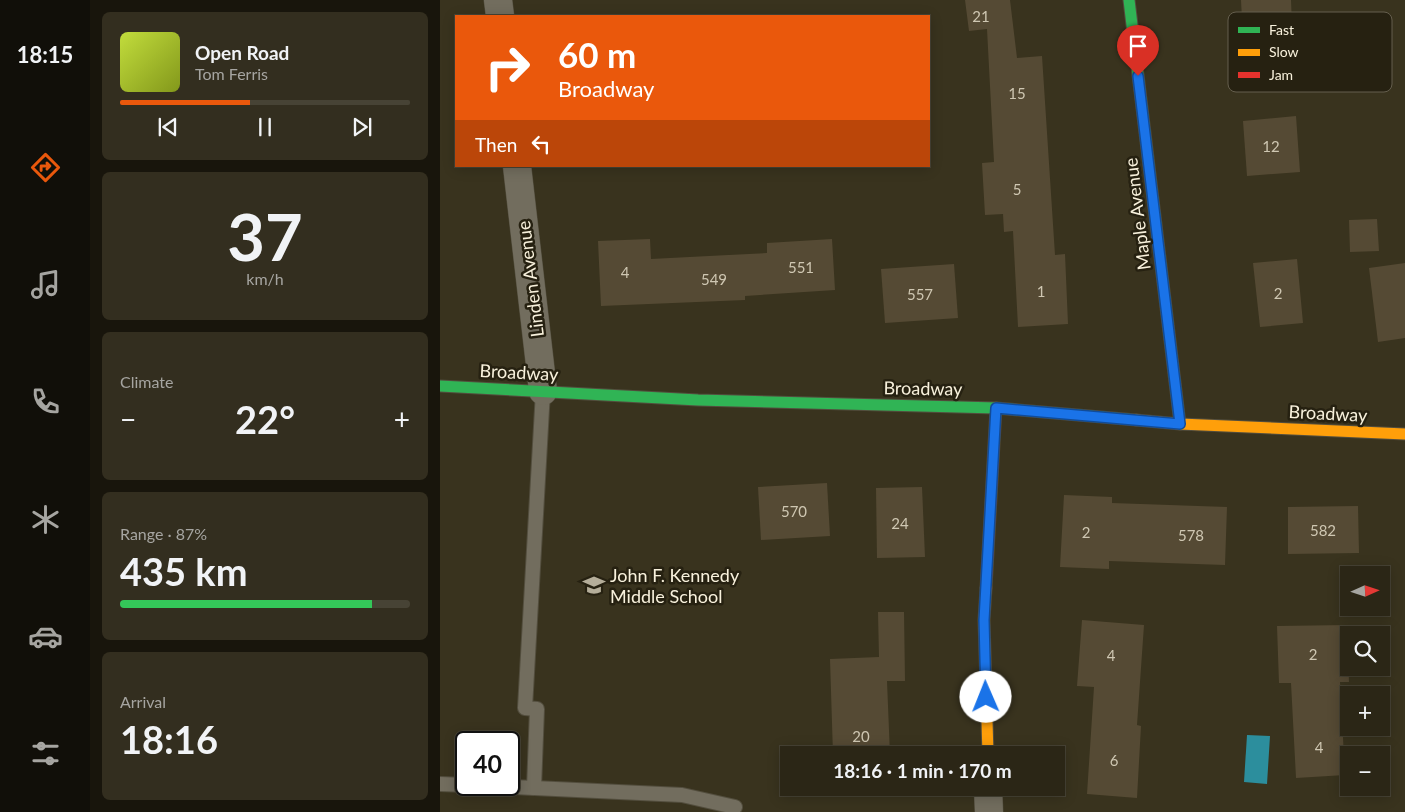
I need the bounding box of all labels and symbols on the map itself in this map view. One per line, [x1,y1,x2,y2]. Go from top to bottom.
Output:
house number: 21 [972,7,990,25]
legend [1228,12,1392,92]
text: Fast [1269,21,1294,38]
pin [1117,25,1159,76]
text: Slow [1269,43,1299,60]
text: Jam [1269,66,1293,83]
house number: 15 [1008,84,1026,102]
house number: 12 [1262,137,1280,155]
street label: Maple Avenue [1119,157,1155,271]
house number: 5 [1013,180,1021,198]
street label: Linden Avenue [512,220,548,338]
house number: 551 [788,258,814,276]
house number: 4 [621,263,630,281]
house number: 549 [701,270,727,288]
house number: 1 [1037,282,1045,300]
house number: 2 [1274,284,1282,302]
house number: 557 [907,285,933,303]
street label: Broadway [479,359,560,385]
street label: Broadway [883,376,963,400]
street label: Broadway [1288,400,1369,426]
house number: 570 [781,502,807,520]
house number: 24 [891,514,909,532]
house number: 582 [1310,521,1336,539]
house number: 2 [1082,523,1090,541]
house number: 578 [1178,526,1204,544]
place label: John F. Kennedy Middle School [610,564,740,607]
north arrow [1340,566,1390,616]
school or university icon: John F. Kennedy Middle School [581,572,607,598]
house number: 2 [1309,645,1317,663]
house number: 4 [1107,646,1116,664]
position arrow [959,670,1011,722]
house number: 20 [852,727,870,745]
speed limit sign: 40 [455,731,520,796]
house number: 4 [1315,738,1324,756]
house number: 6 [1110,751,1119,769]

